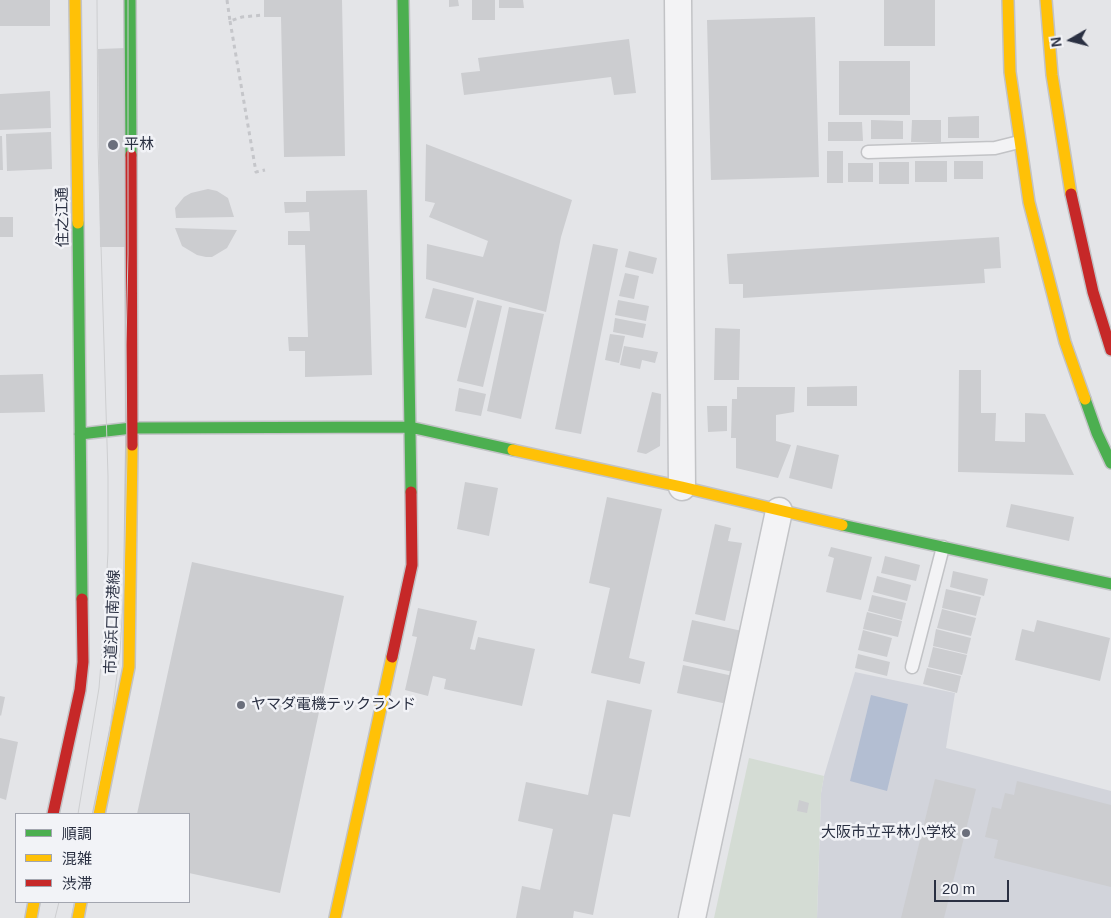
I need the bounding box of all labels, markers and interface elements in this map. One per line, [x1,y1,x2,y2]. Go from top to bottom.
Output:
north arrow [1046,15,1096,65]
text: N [1048,36,1065,48]
place label: 平林 [124,136,154,154]
marker: 平林 [106,138,120,152]
street label: 住之江通 [53,187,73,247]
street label: 市道浜口南港線 [102,569,124,675]
place label: ヤマダ電機テックランド [251,696,416,714]
marker: ヤマダ電機テックランド [235,699,247,711]
legend [15,813,190,903]
place label: 大阪市立平林小学校 [821,824,956,842]
text: 順調 [62,825,92,842]
marker: 大阪市立平林小学校 [960,827,972,839]
text: 混雑 [62,850,92,867]
scale bar [936,870,1011,902]
text: 渋滞 [62,875,92,892]
text: 20 m [942,880,975,897]

